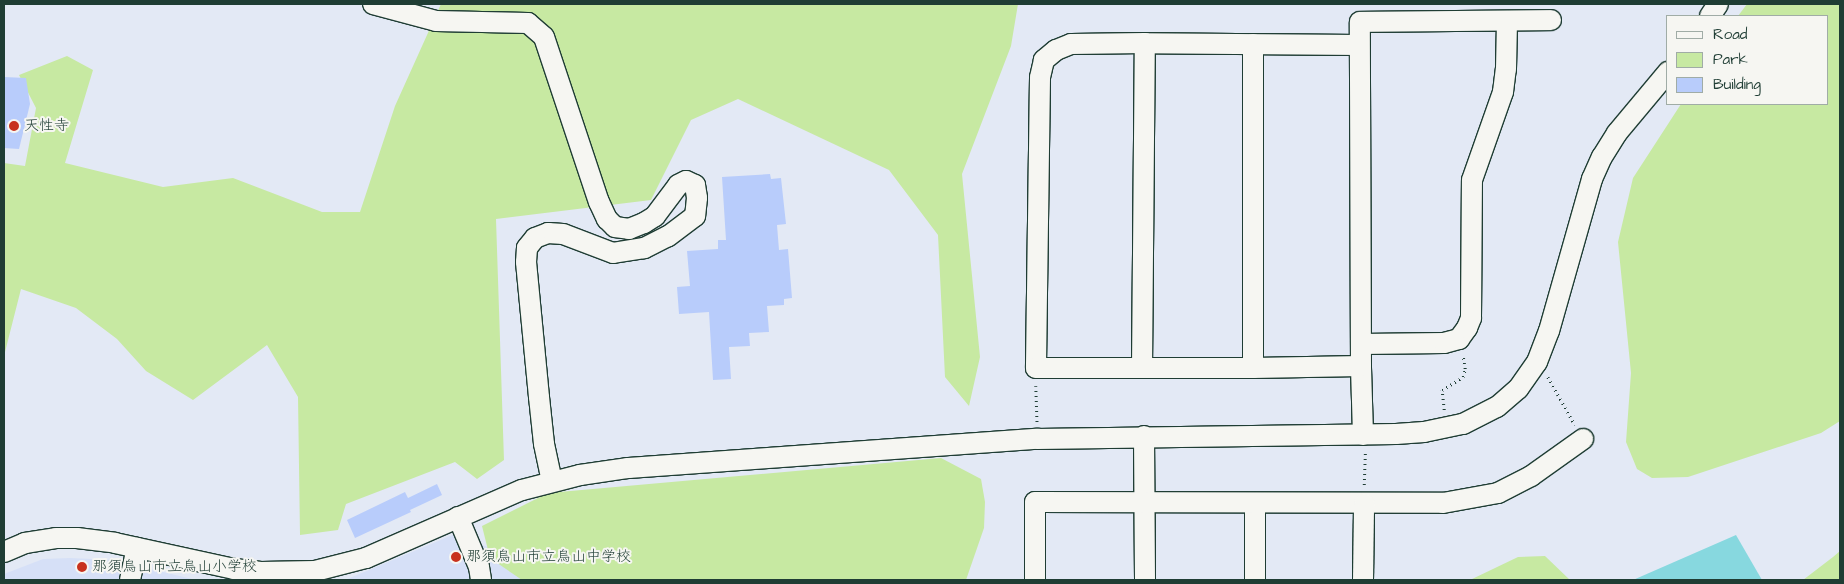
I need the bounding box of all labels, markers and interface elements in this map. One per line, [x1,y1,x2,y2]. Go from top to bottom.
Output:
legend [1666,15,1829,105]
text: Road [1713,24,1747,45]
text: Park [1713,49,1748,70]
text: Building [1713,74,1761,95]
place label: 天性寺 [24,117,69,135]
marker: 天性寺 [8,120,20,132]
place label: 那須烏山市立烏山中学校 [466,548,631,566]
marker: 那須烏山市立烏山中学校 [450,551,462,563]
place label: 那須烏山市立烏山小学校 [92,558,257,576]
marker: 那須烏山市立烏山小学校 [76,561,88,573]

